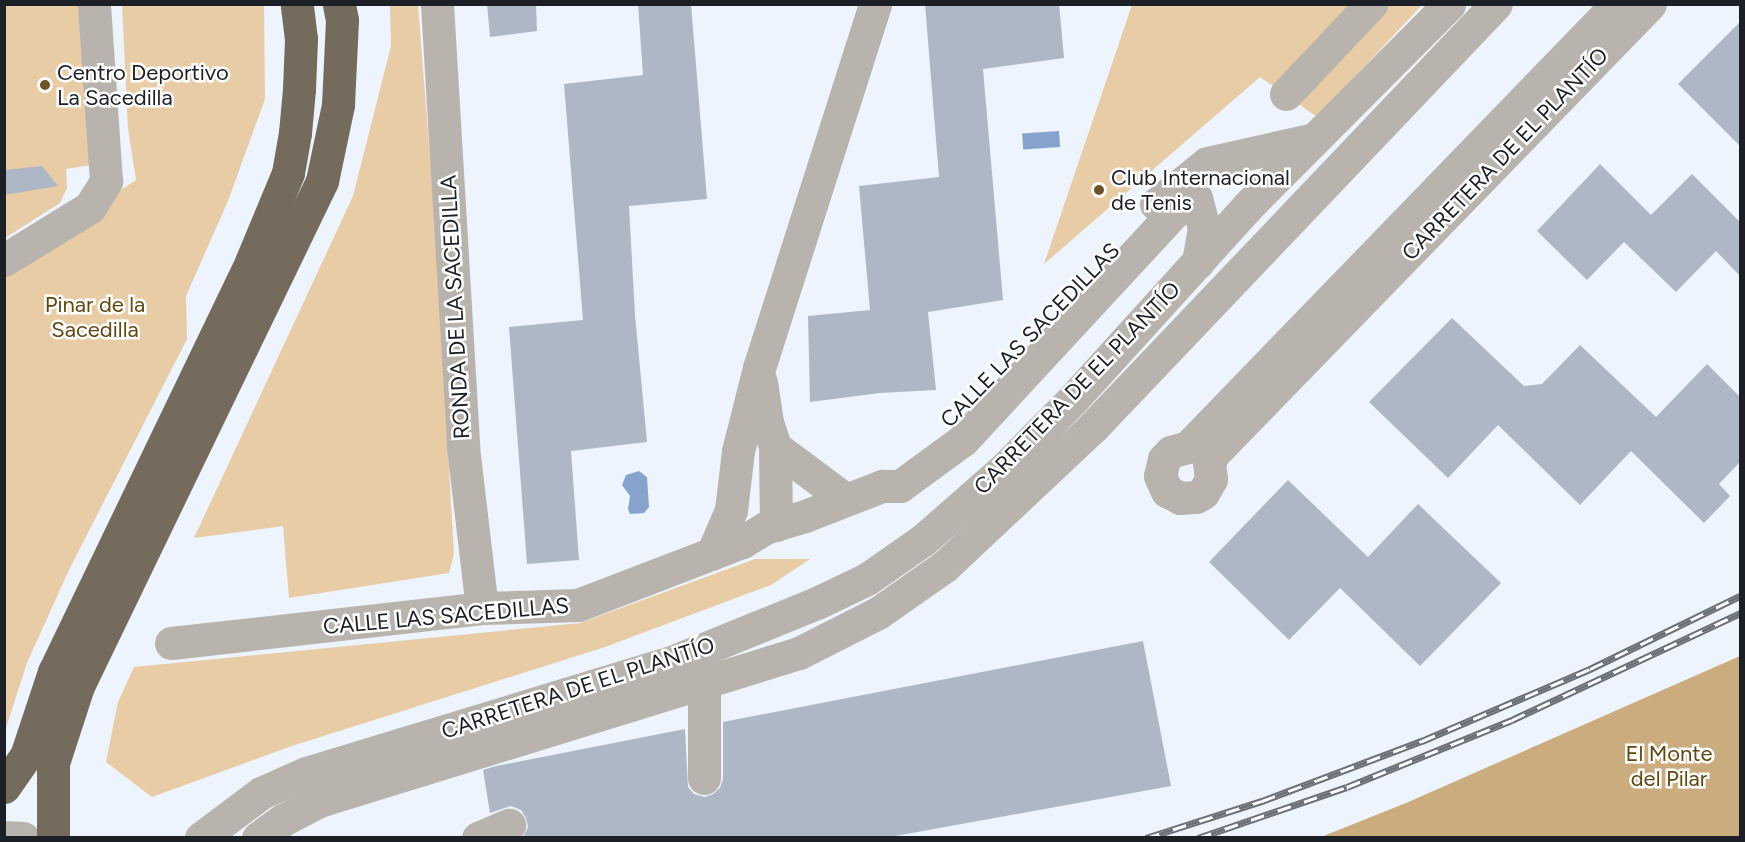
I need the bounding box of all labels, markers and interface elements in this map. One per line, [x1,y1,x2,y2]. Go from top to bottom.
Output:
street label: CARRETERA DE EL PLANTÍO [1396,42,1614,266]
place label: Centro Deportivo La Sacedilla [57,59,229,110]
marker: Centro Deportivo La Sacedilla [38,78,52,92]
place label: Club Internacional de Tenis [1111,164,1290,216]
street label: RONDA DE LA SACEDILLA [435,174,475,440]
marker: Club Internacional de Tenis [1092,183,1106,197]
street label: CALLE LAS SACEDILLAS [935,237,1125,433]
street label: CARRETERA DE EL PLANTÍO [968,276,1186,500]
park label: Pinar de la Sacedilla [45,291,145,342]
street label: CALLE LAS SACEDILLAS [322,592,570,640]
street label: CARRETERA DE EL PLANTÍO [438,631,718,745]
park label: El Monte del Pilar [1625,740,1713,792]

